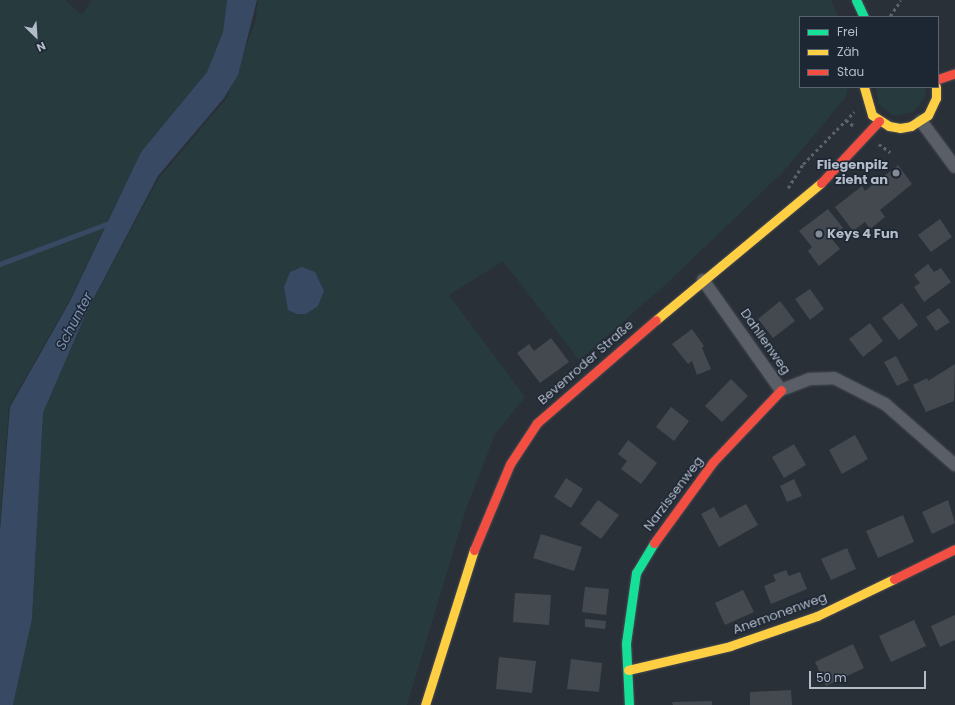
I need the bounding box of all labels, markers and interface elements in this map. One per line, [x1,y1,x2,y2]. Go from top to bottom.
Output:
north arrow [16,16,56,56]
legend [799,16,939,88]
text: Frei [837,23,858,40]
text: N [34,38,48,56]
text: Zäh [837,43,859,60]
text: Stau [837,63,864,80]
place label: Fliegenpilz zieht an [817,158,888,189]
marker: Fliegenpilz zieht an [891,168,901,178]
place label: Keys 4 Fun [827,226,898,242]
marker: Keys 4 Fun [814,229,824,239]
water label: Schunter [52,289,96,353]
street label: Dahlienweg [737,306,793,378]
street label: Bevenroder Straße [535,317,637,409]
street label: Narzissenweg [641,454,707,534]
street label: Anemonenweg [731,590,829,638]
scale bar [811,663,928,689]
text: 50 m [816,669,847,686]

